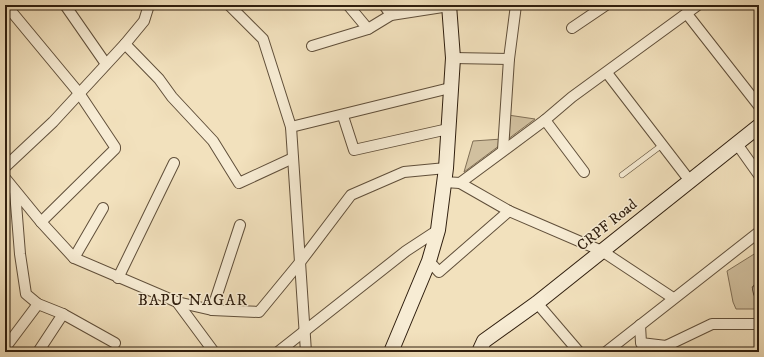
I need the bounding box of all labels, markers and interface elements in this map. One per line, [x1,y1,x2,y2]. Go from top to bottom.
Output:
street label: CRPF Road [573,195,641,255]
district label: BAPU NAGAR [138,290,248,310]

